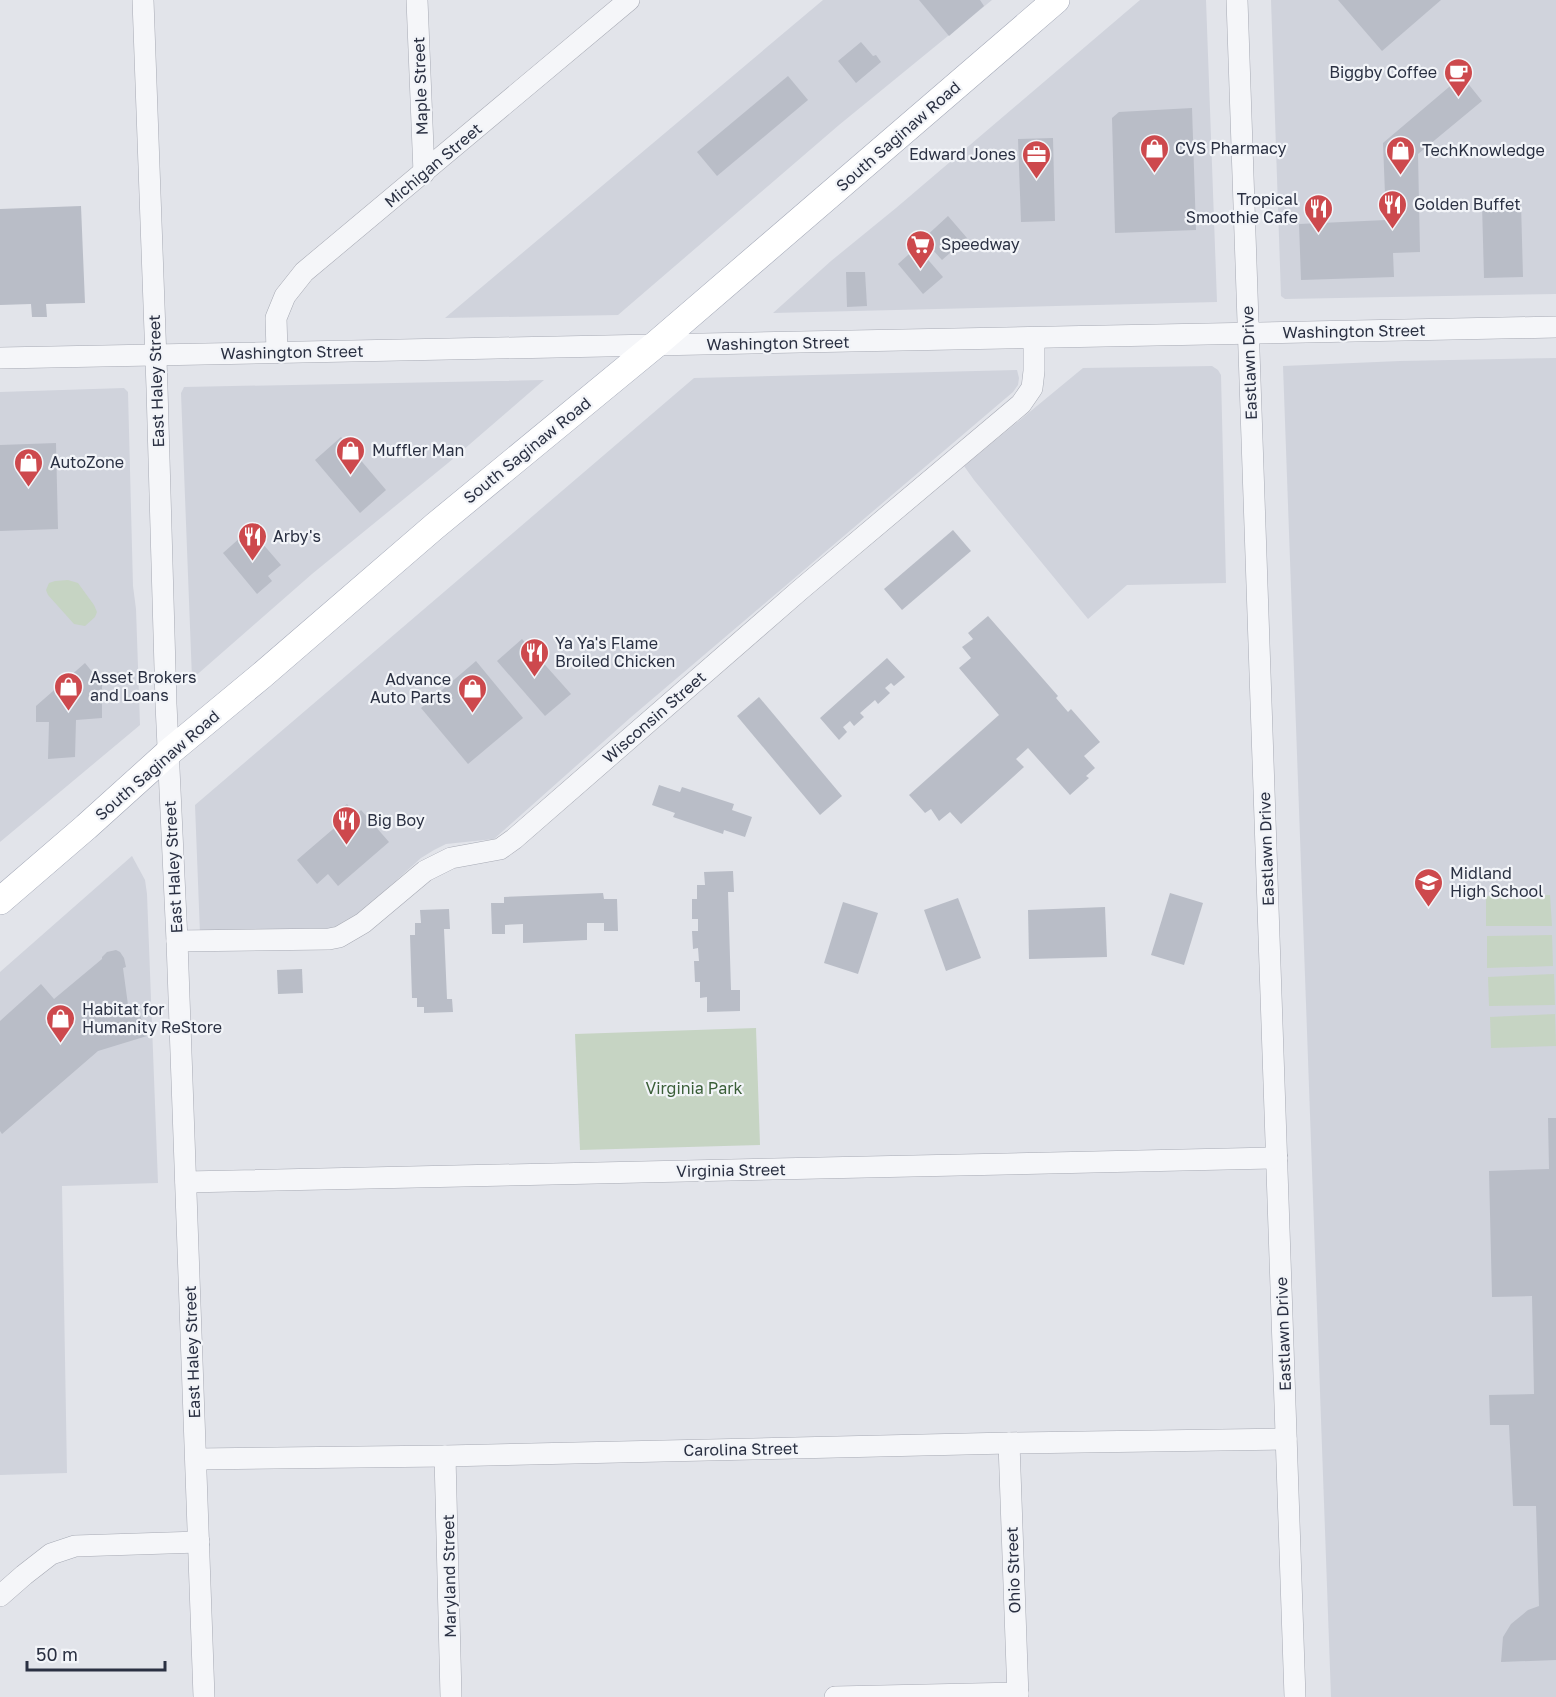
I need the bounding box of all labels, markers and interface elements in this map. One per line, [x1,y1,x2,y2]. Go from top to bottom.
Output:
street label: Maple Street [408,37,432,135]
cafe icon: Biggby Coffee [1442,56,1474,98]
place label: Biggby Coffee [1329,62,1437,82]
street label: South Saginaw Road [832,77,964,195]
street label: Michigan Street [380,118,486,212]
shop icon: CVS Pharmacy [1138,132,1170,174]
shop icon: TechKnowledge [1385,134,1417,176]
office icon: Edward Jones [1021,138,1053,180]
place label: CVS Pharmacy [1175,138,1286,158]
place label: TechKnowledge [1422,140,1545,160]
place label: Edward Jones [909,144,1016,164]
restaurant icon: Golden Buffet [1377,188,1409,230]
place label: Tropical Smoothie Cafe [1186,189,1298,227]
restaurant icon: Tropical Smoothie Cafe [1303,192,1335,234]
place label: Golden Buffet [1414,194,1521,214]
supermarket icon: Speedway [904,228,936,270]
place label: Speedway [941,234,1020,254]
street label: Eastlawn Drive [1237,306,1261,420]
street label: East Haley Street [144,314,168,448]
street label: Washington Street [1282,320,1426,342]
street label: Washington Street [706,332,850,354]
street label: Washington Street [220,341,364,363]
street label: South Saginaw Road [459,392,595,508]
shop icon: Muffler Man [335,434,367,476]
place label: Muffler Man [372,440,464,460]
shop icon: AutoZone [13,446,45,488]
place label: AutoZone [50,452,124,472]
restaurant icon: Arby's [236,520,268,562]
place label: Arby's [273,526,321,546]
place label: Ya Ya's Flame Broiled Chicken [555,633,675,671]
restaurant icon: Ya Ya's Flame Broiled Chicken [518,636,550,678]
place label: Asset Brokers and Loans [90,667,196,705]
street label: Wisconsin Street [598,667,710,767]
place label: Advance Auto Parts [370,669,451,707]
shop icon: Asset Brokers and Loans [53,670,85,712]
shop icon: Advance Auto Parts [456,672,488,714]
street label: South Saginaw Road [91,706,223,824]
street label: Eastlawn Drive [1254,792,1278,906]
street label: East Haley Street [160,800,186,934]
restaurant icon: Big Boy [330,804,362,846]
place label: Big Boy [367,810,425,830]
place label: Midland High School [1450,863,1543,901]
school or university icon: Midland High School [1413,866,1445,908]
place label: Habitat for Humanity ReStore [82,999,222,1037]
shop icon: Habitat for Humanity ReStore [45,1002,77,1044]
park label: Virginia Park [645,1078,743,1098]
street label: Virginia Street [676,1159,786,1181]
street label: Eastlawn Drive [1271,1277,1295,1391]
street label: East Haley Street [180,1285,204,1419]
street label: Carolina Street [683,1438,799,1460]
street label: Maryland Street [438,1514,460,1638]
street label: Ohio Street [1001,1526,1025,1614]
scale bar [27,1634,165,1672]
text: 50 m [36,1643,78,1665]

